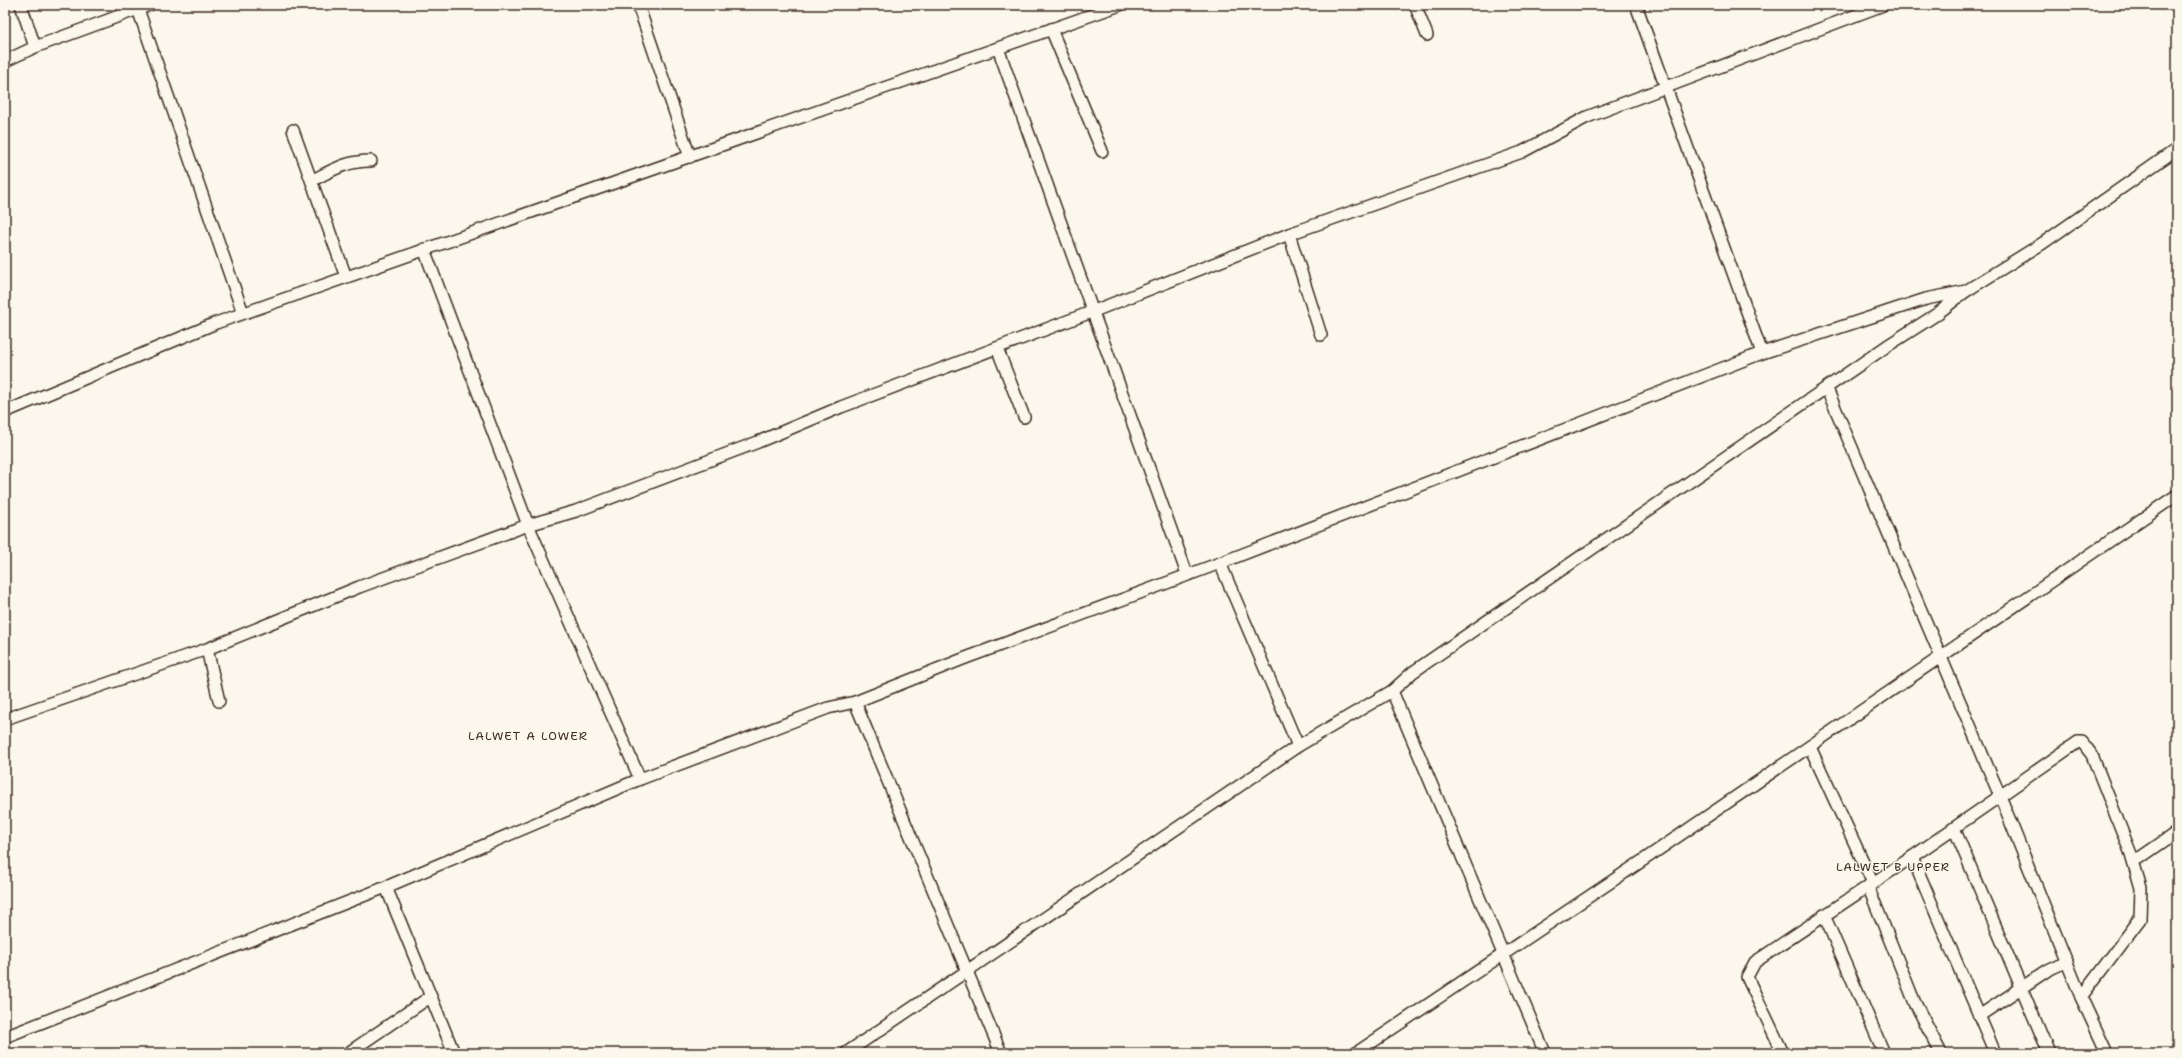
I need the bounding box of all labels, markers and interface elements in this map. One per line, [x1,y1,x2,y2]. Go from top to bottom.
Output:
district label: LALWET A LOWER [468,728,588,744]
district label: LALWET B UPPER [1836,859,1950,875]

